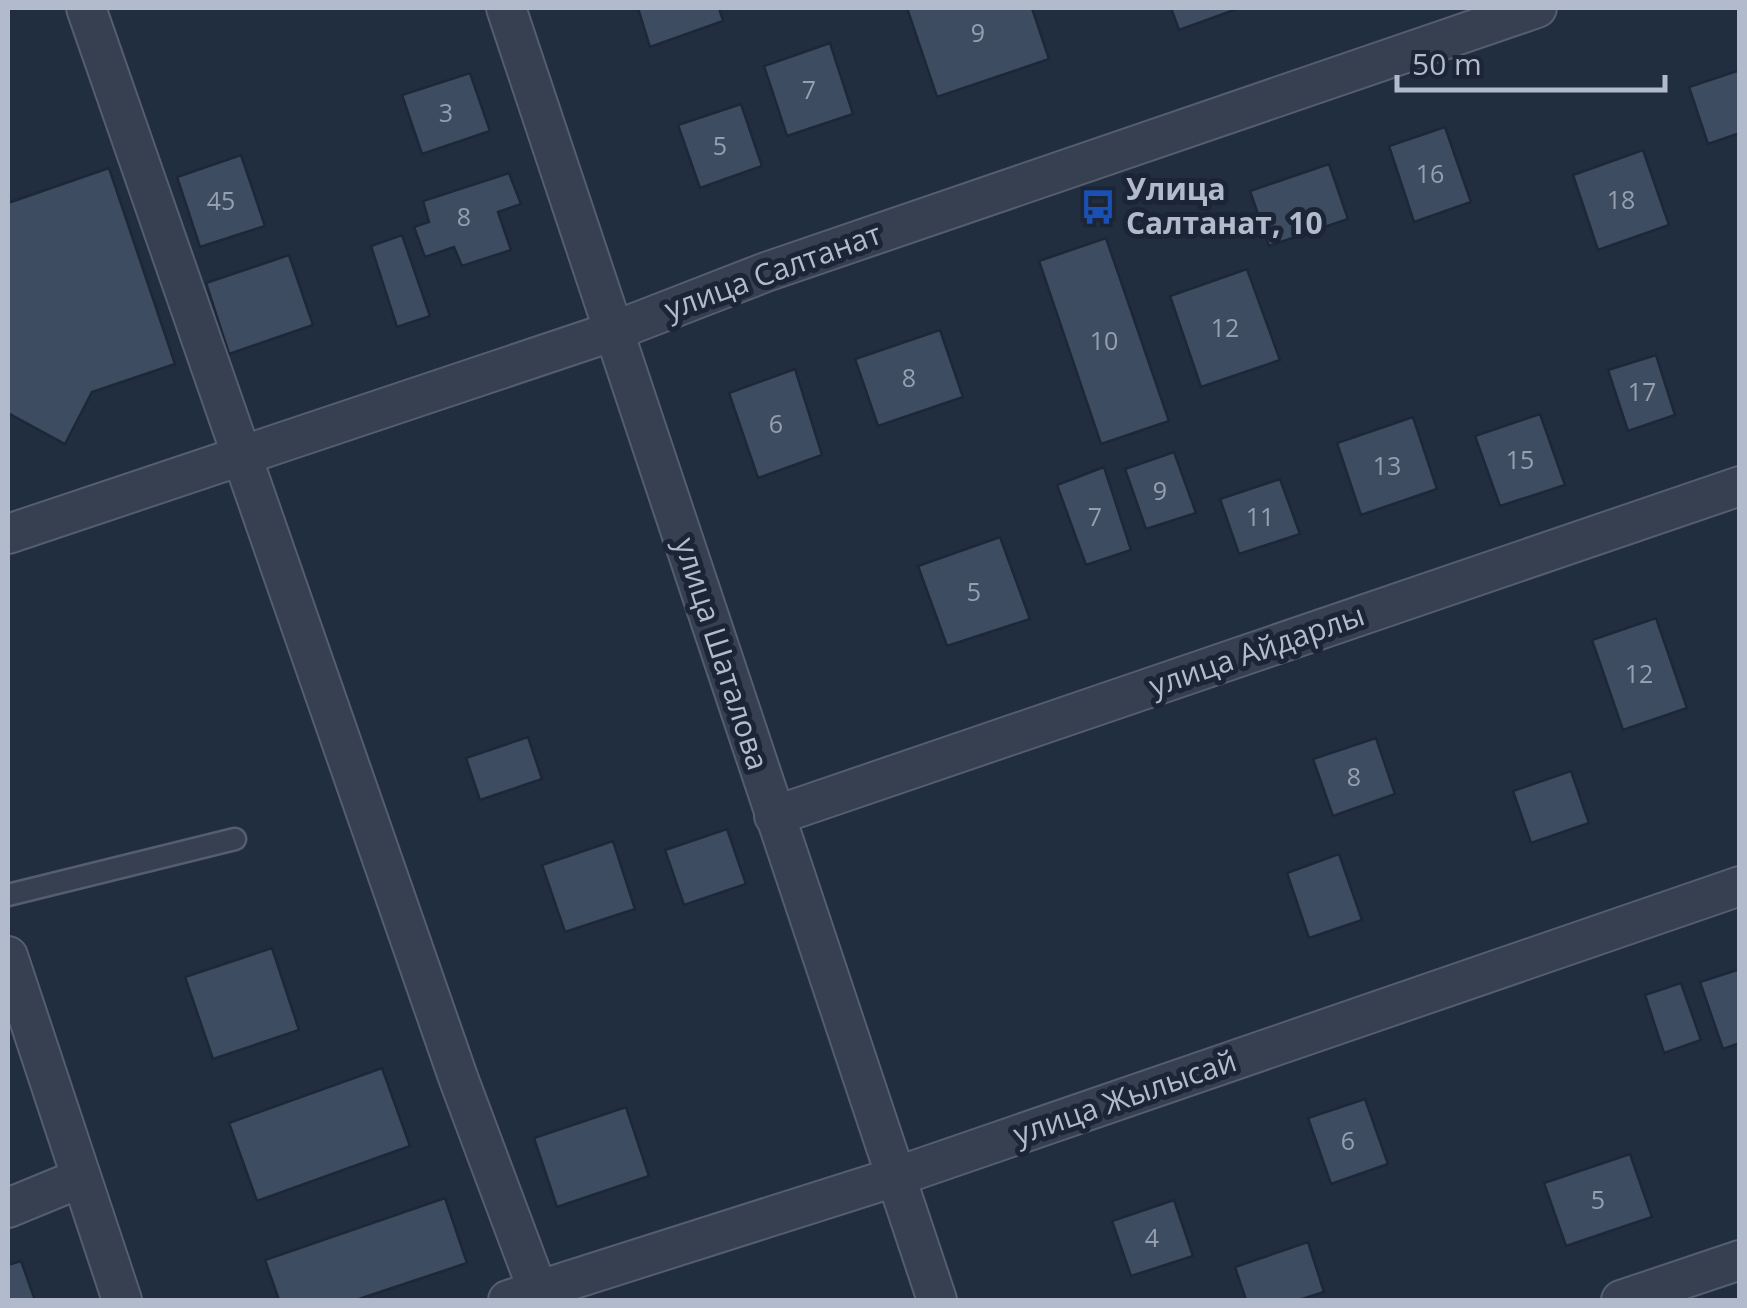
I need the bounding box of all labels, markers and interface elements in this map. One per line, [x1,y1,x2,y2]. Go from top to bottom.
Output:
house number: 9 [971,15,985,49]
scale bar [1397,30,1664,92]
text: 50 m [1412,43,1482,84]
house number: 7 [802,72,816,106]
house number: 3 [439,95,453,129]
house number: 5 [713,128,727,162]
house number: 16 [1416,156,1444,190]
place label: Улица Салтанат, 10 [1126,168,1323,243]
house number: 18 [1607,182,1635,216]
house number: 45 [207,183,235,217]
bus stop icon: Улица Салтанат, 10 [1079,188,1117,226]
house number: 8 [457,199,471,233]
street label: улица Салтанат [658,212,887,329]
house number: 12 [1211,310,1239,344]
house number: 10 [1090,323,1118,357]
house number: 8 [902,360,916,394]
house number: 17 [1628,374,1656,408]
house number: 6 [769,406,783,440]
house number: 15 [1506,442,1534,476]
house number: 13 [1373,448,1401,482]
house number: 9 [1153,473,1167,507]
house number: 7 [1088,499,1102,533]
house number: 11 [1246,499,1274,533]
street label: улица Шаталова [666,532,779,775]
house number: 5 [967,574,981,608]
street label: улица Айдарлы [1143,594,1370,706]
house number: 12 [1625,656,1653,690]
house number: 8 [1347,759,1361,793]
street label: улица Жылысай [1008,1039,1241,1154]
house number: 6 [1341,1123,1355,1157]
house number: 5 [1591,1182,1605,1216]
house number: 4 [1145,1220,1159,1254]

